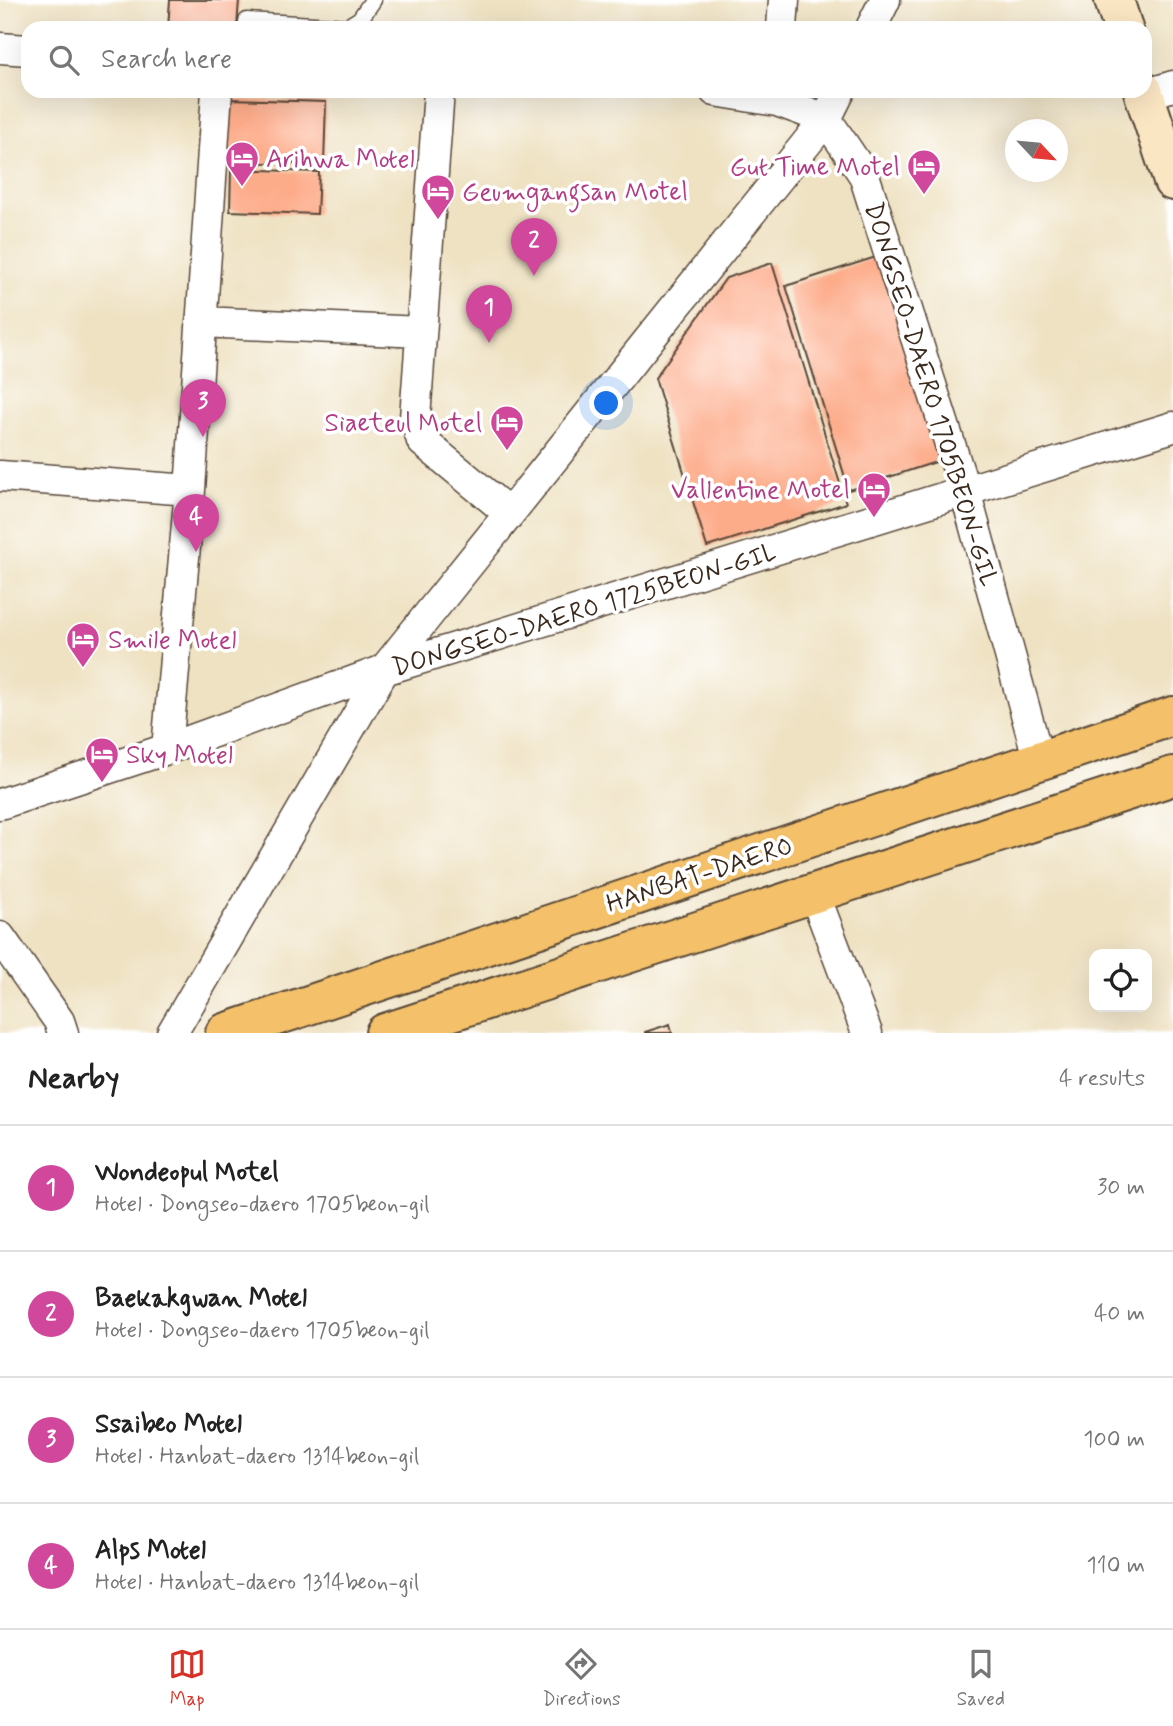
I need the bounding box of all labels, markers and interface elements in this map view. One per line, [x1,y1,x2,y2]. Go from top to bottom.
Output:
search box [21,21,1152,98]
icon: search [45,41,83,79]
text: Search here [101,43,232,77]
north arrow [1005,119,1068,182]
hotel icon: Arihwa Motel [223,139,261,188]
place label: Arihwa Motel [266,143,415,177]
hotel icon: Gut Time Motel [905,147,943,196]
place label: Gut Time Motel [730,151,900,185]
hotel icon: Geumgangsan Motel [419,172,457,221]
place label: Geumgangsan Motel [462,176,688,213]
street label: DONGSEO-DAERO 1705BEON-GIL [855,198,1005,591]
pin: 2 [511,218,557,276]
pin: 1 [466,285,512,343]
pin: 3 [180,379,226,437]
your location [589,386,623,420]
hotel icon: Siaeteul Motel [488,403,526,452]
place label: Siaeteul Motel [324,407,482,441]
hotel icon: Vallentine Motel [855,470,893,519]
place label: Vallentine Motel [671,474,850,508]
pin: 4 [173,494,219,552]
street label: DONGSEO-DAERO 1725BEON-GIL [388,536,781,686]
hotel icon: Smile Motel [64,620,102,669]
place label: Smile Motel [108,624,237,658]
hotel icon: Sky Motel [83,735,121,784]
place label: Sky Motel [126,739,233,773]
street label: HANBAT-DAERO [602,830,797,922]
map controls [1089,949,1152,1012]
button: locate [1089,949,1152,1012]
text: Nearby [28,1059,119,1098]
text: 4 results [1059,1064,1145,1094]
text: Wondeopul Motel [95,1156,279,1190]
text: 1 [46,1173,56,1203]
text: 30 m [1097,1173,1145,1203]
text: Hotel · Dongseo-daero 1705beon-gil [95,1190,430,1220]
text: Baekakgwan Motel [95,1282,307,1316]
text: 2 [45,1299,57,1329]
text: 40 m [1094,1299,1145,1329]
text: Hotel · Dongseo-daero 1705beon-gil [95,1316,430,1346]
text: Ssaibeo Motel [95,1408,242,1442]
text: 3 [46,1425,56,1455]
text: 100 m [1083,1425,1145,1455]
text: Hotel · Hanbat-daero 1314beon-gil [95,1442,419,1472]
text: Alps Motel [95,1534,206,1568]
text: 4 [44,1551,58,1581]
text: 110 m [1086,1551,1145,1581]
text: Hotel · Hanbat-daero 1314beon-gil [95,1568,419,1598]
tab: Map [168,1645,206,1712]
tab: Directions [542,1645,621,1712]
tab: Saved [957,1645,1005,1712]

